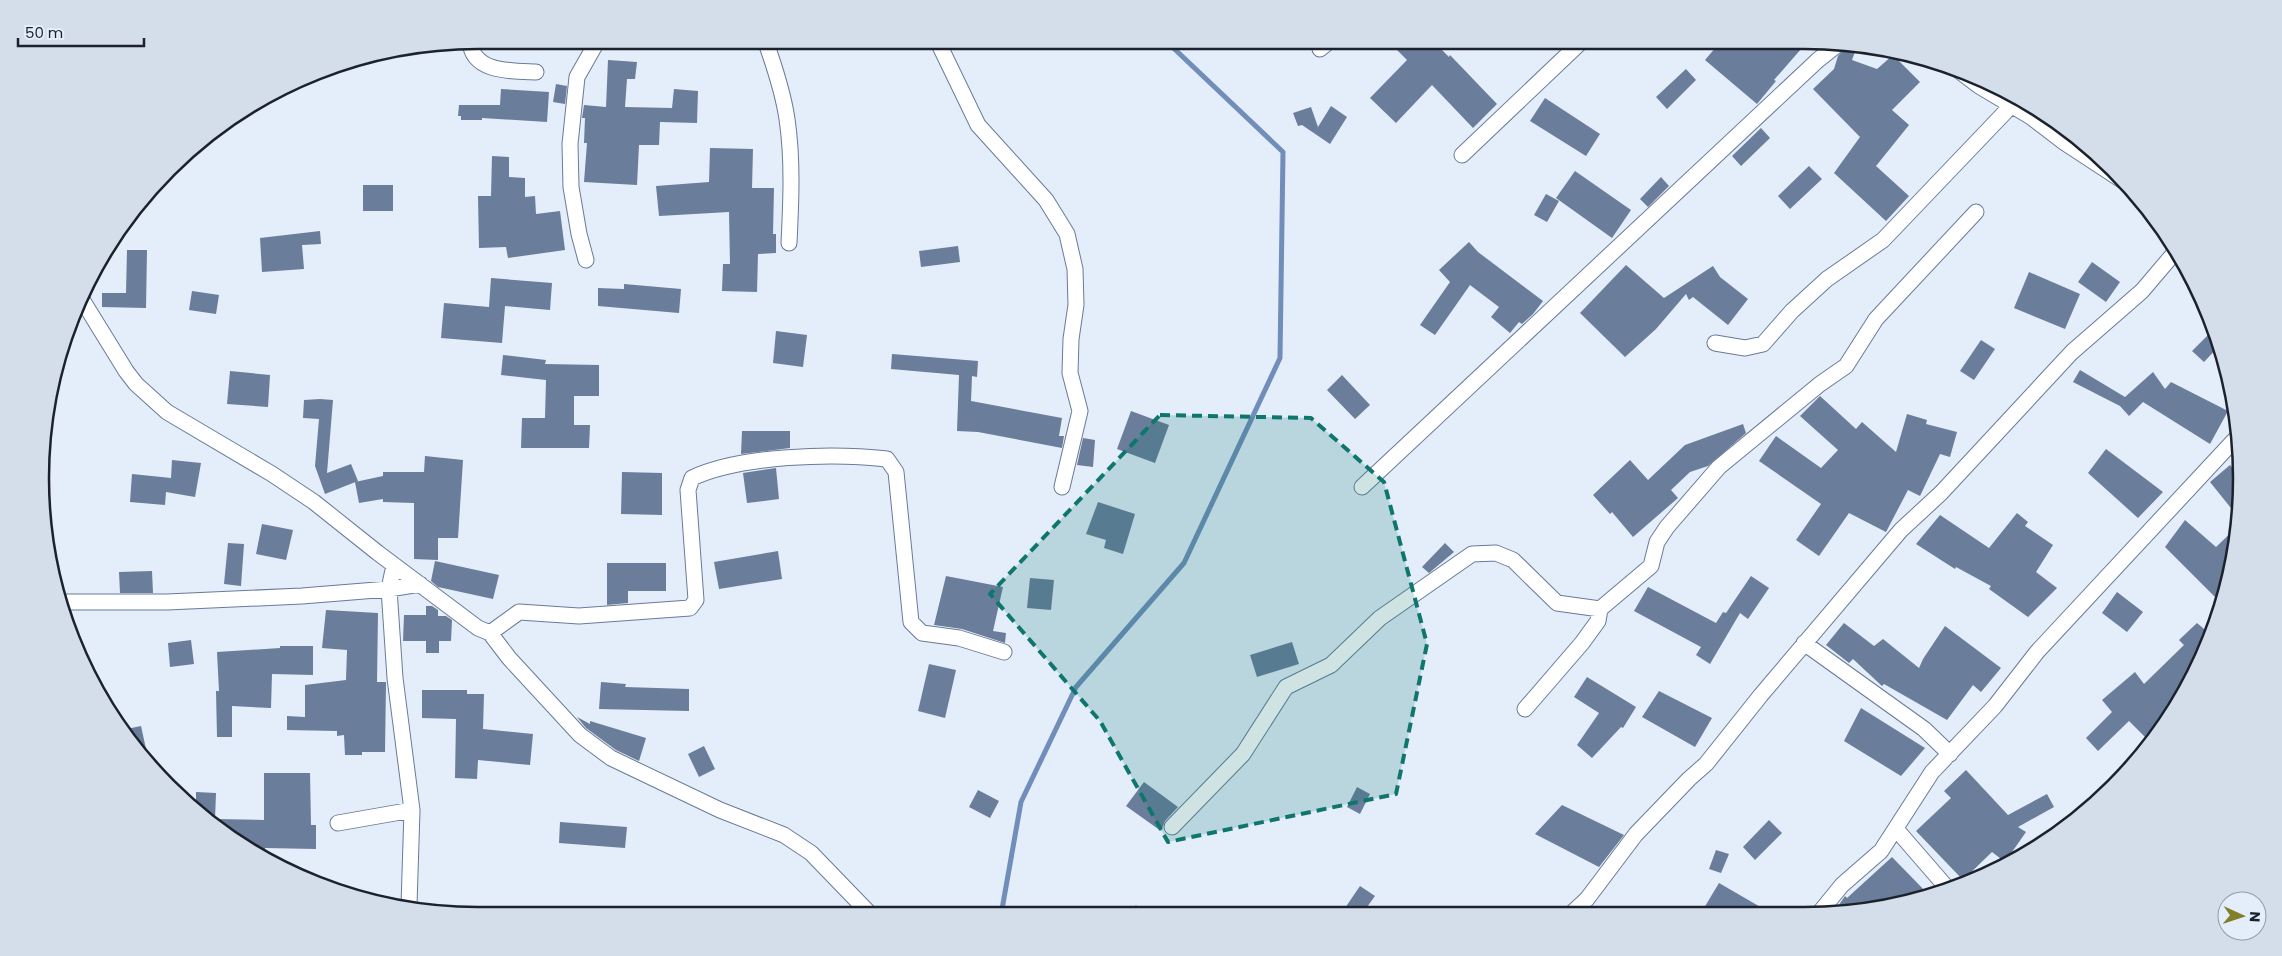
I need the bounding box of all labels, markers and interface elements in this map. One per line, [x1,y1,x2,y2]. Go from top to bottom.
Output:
scale bar [18,15,144,47]
text: 50 m [25,22,63,43]
north arrow [2217,891,2267,941]
text: N [2245,911,2265,922]

